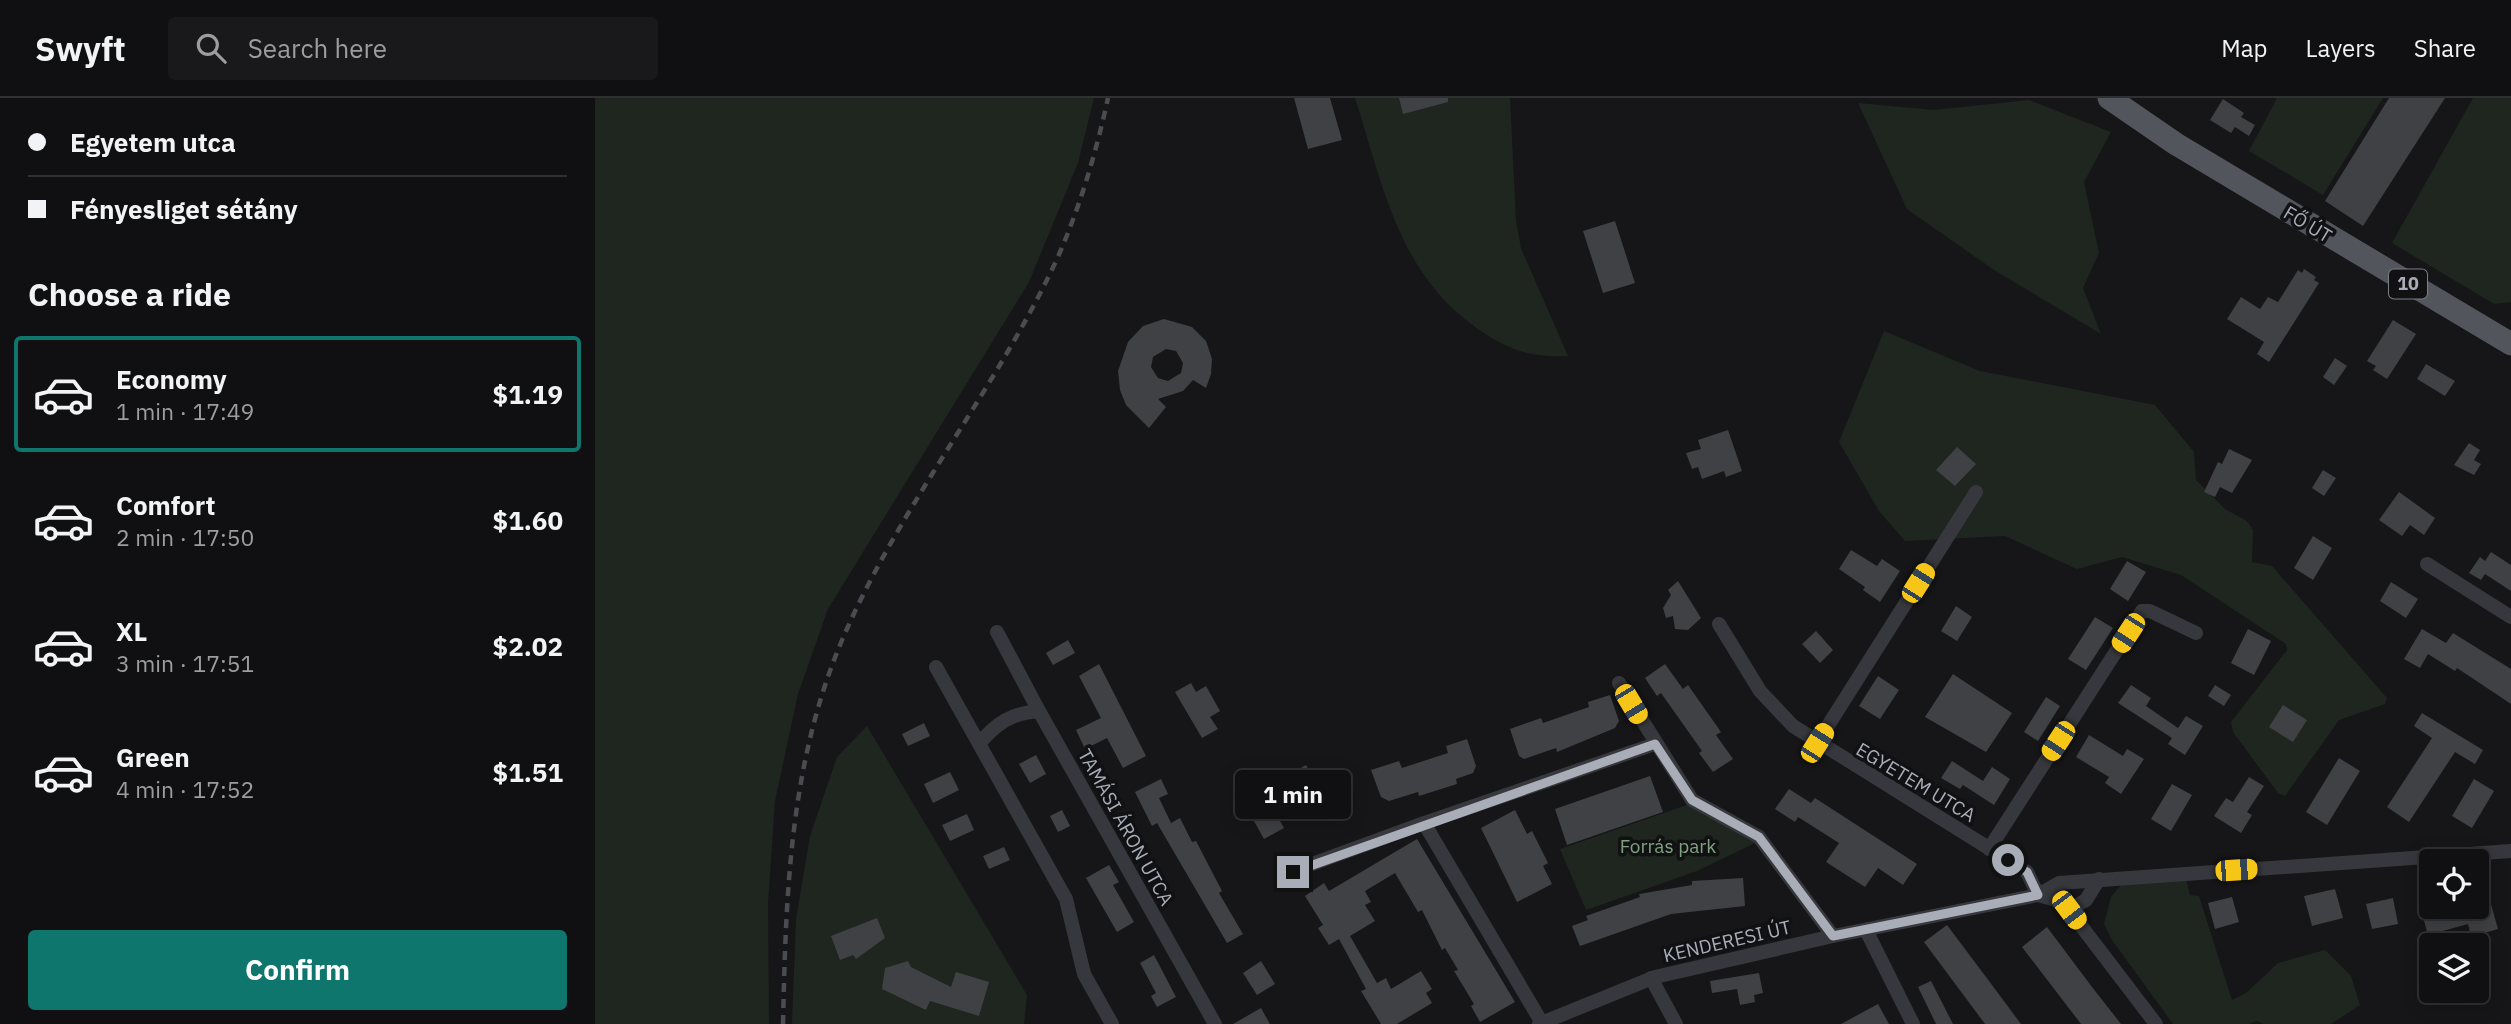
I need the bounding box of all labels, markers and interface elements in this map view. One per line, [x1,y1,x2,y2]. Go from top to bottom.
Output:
search box [168,17,658,80]
text: Swyft [35,27,126,70]
icon: search [192,29,230,67]
text: Search here [248,31,387,65]
text: Map [2221,32,2268,64]
text: Layers [2306,32,2376,64]
text: Share [2414,32,2476,64]
text: Egyetem utca [70,125,236,159]
text: Fényesliget sétány [70,192,298,226]
street label: FŐ ÚT [2280,200,2337,248]
road number: 10 [2389,270,2427,299]
text: Choose a ride [28,273,231,315]
text: Economy [116,362,227,396]
icon: car [32,363,95,426]
text: $1.19 [493,377,563,411]
text: 1 min · 17:49 [116,396,254,426]
text: Comfort [116,488,215,522]
icon: car [32,489,95,552]
text: $1.60 [493,503,563,537]
text: 2 min · 17:50 [116,522,254,552]
car [1898,560,1939,606]
car [2108,610,2149,656]
text: XL [116,614,147,648]
icon: car [32,615,95,678]
text: $2.02 [493,629,563,663]
text: 3 min · 17:51 [116,648,254,678]
car [1612,681,1651,727]
car [2038,718,2079,764]
car [1797,720,1838,766]
street label: EGYETEM UTCA [1852,737,1980,827]
text: Green [116,740,190,774]
icon: car [32,741,95,804]
street label: TAMÁSI ÁRON UTCA [1073,744,1179,910]
text: $1.51 [493,755,563,789]
callout: 1 min [1235,770,1351,820]
text: 4 min · 17:52 [116,774,254,804]
text: 1 min [1263,779,1323,809]
park label: Forrás park [1620,834,1716,858]
route start [1992,844,2024,876]
map controls [2419,849,2489,1003]
button: locate [2419,849,2489,919]
route end [1277,856,1309,888]
car [2215,858,2258,882]
car [2048,887,2091,933]
street label: KENDERESI ÚT [1661,915,1793,967]
button: Confirm [28,930,567,1010]
button: layers [2419,933,2489,1003]

